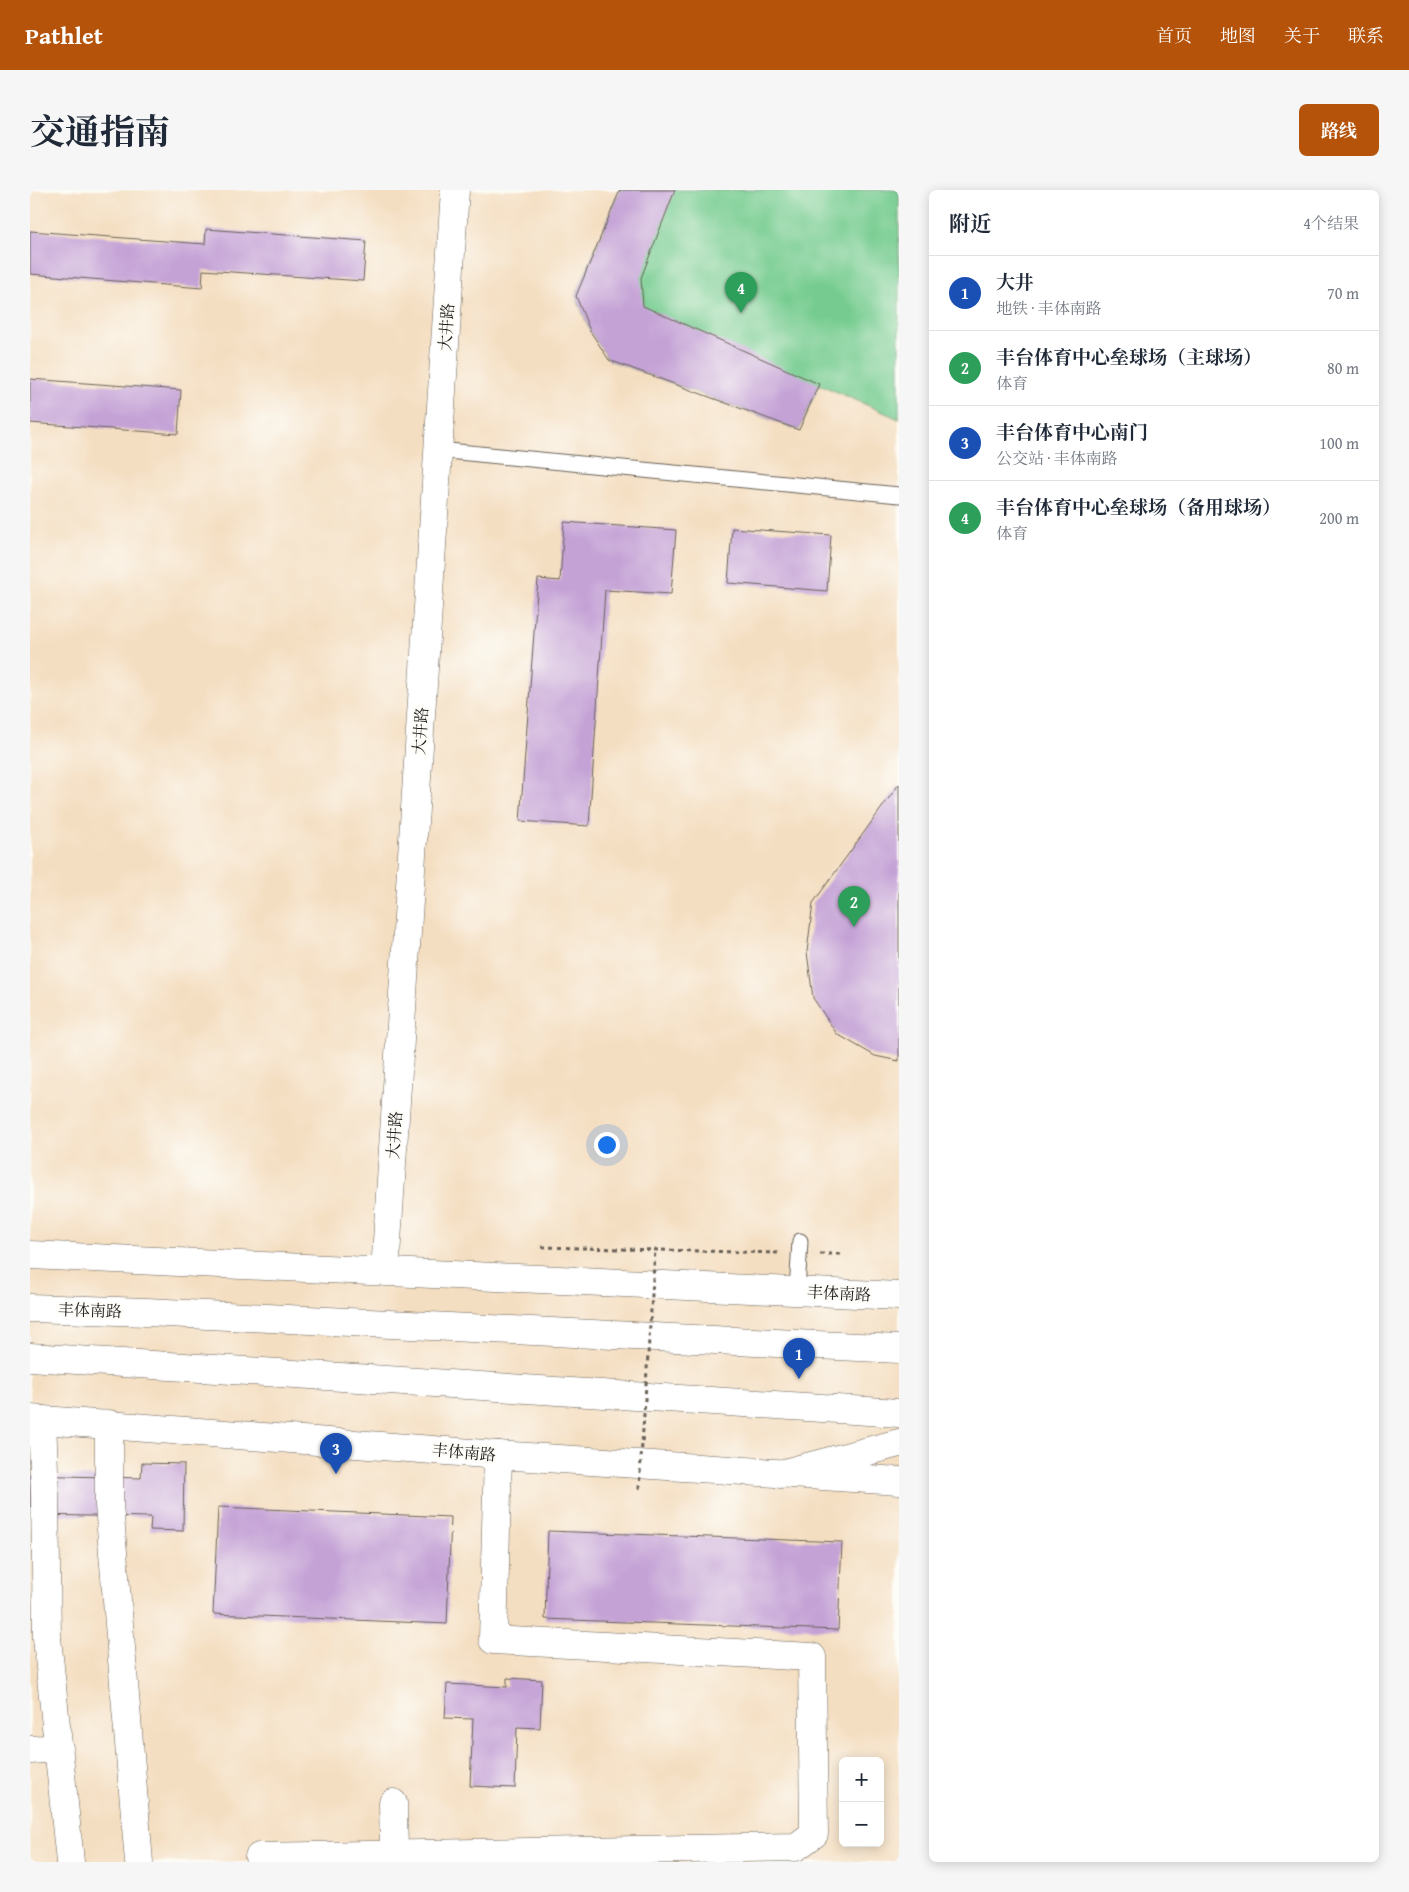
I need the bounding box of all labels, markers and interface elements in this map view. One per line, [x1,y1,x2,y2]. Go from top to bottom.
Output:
text: Pathlet [25,18,103,53]
text: 首页 [1156,22,1192,49]
text: 地图 [1220,22,1256,49]
text: 关于 [1284,22,1320,49]
text: 联系 [1348,22,1384,49]
button: 路线 [1299,104,1379,156]
text: 交通指南 [30,106,170,157]
text: 附近 [949,208,991,239]
text: 4个结果 [1303,211,1359,235]
text: 大井 [996,268,1034,296]
pin: 4 [725,272,757,313]
text: 1 [961,281,969,305]
text: 70 m [1327,281,1359,305]
text: 地铁 · 丰体南路 [996,296,1102,320]
street label: 大井路 [432,302,460,352]
text: 丰台体育中心垒球场（主球场） [996,343,1262,371]
text: 2 [961,356,969,380]
text: 80 m [1327,356,1359,380]
text: 体育 [996,371,1028,395]
text: 丰台体育中心南门 [996,418,1148,446]
text: 3 [961,431,969,455]
text: 100 m [1319,431,1359,455]
text: 公交站 · 丰体南路 [996,446,1118,470]
text: 丰台体育中心垒球场（备用球场） [996,493,1281,521]
text: 4 [961,506,969,530]
text: 200 m [1319,506,1359,530]
text: 体育 [996,521,1028,545]
street label: 大井路 [406,706,434,756]
pin: 2 [838,886,870,927]
street label: 大井路 [380,1110,408,1160]
your location [594,1132,620,1158]
street label: 丰体南路 [806,1279,872,1307]
street label: 丰体南路 [58,1297,122,1323]
pin: 1 [783,1338,815,1379]
pin: 3 [320,1433,352,1474]
street label: 丰体南路 [431,1437,497,1467]
map controls [839,1757,884,1847]
button: + [839,1757,884,1802]
button: − [839,1802,884,1847]

